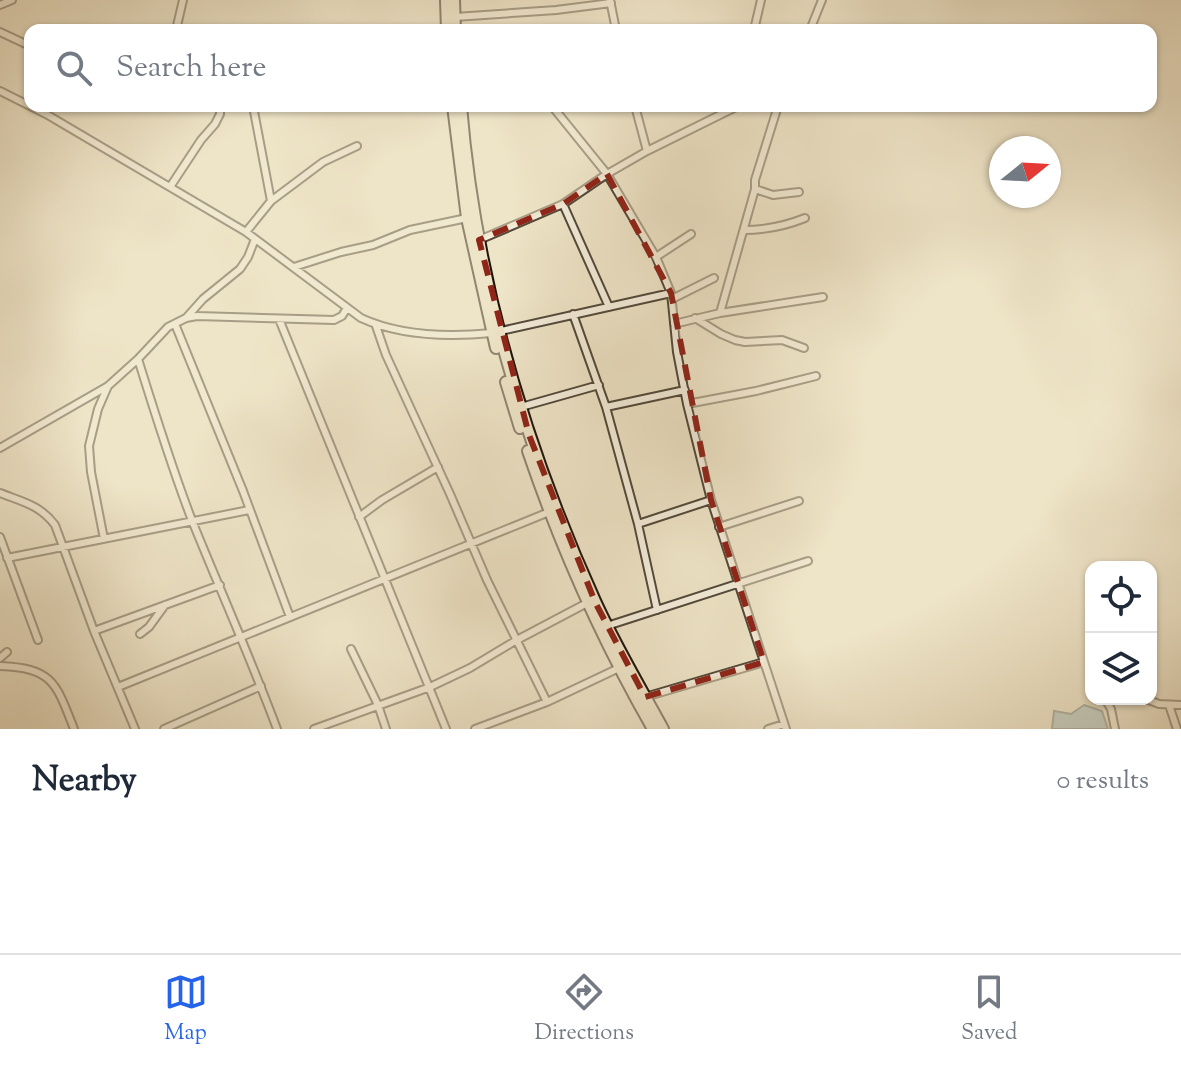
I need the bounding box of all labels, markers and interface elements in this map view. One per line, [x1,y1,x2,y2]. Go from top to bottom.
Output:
search box [24,24,1157,112]
icon: search [52,46,96,90]
text: Search here [116,47,266,90]
north arrow [989,136,1061,208]
map controls [1085,561,1157,705]
button: locate [1085,561,1157,633]
button: layers [1085,633,1157,705]
text: Nearby [32,757,137,806]
text: 0 results [1057,763,1149,800]
tab: Map [164,970,208,1050]
tab: Directions [535,970,634,1050]
tab: Saved [961,970,1017,1050]

